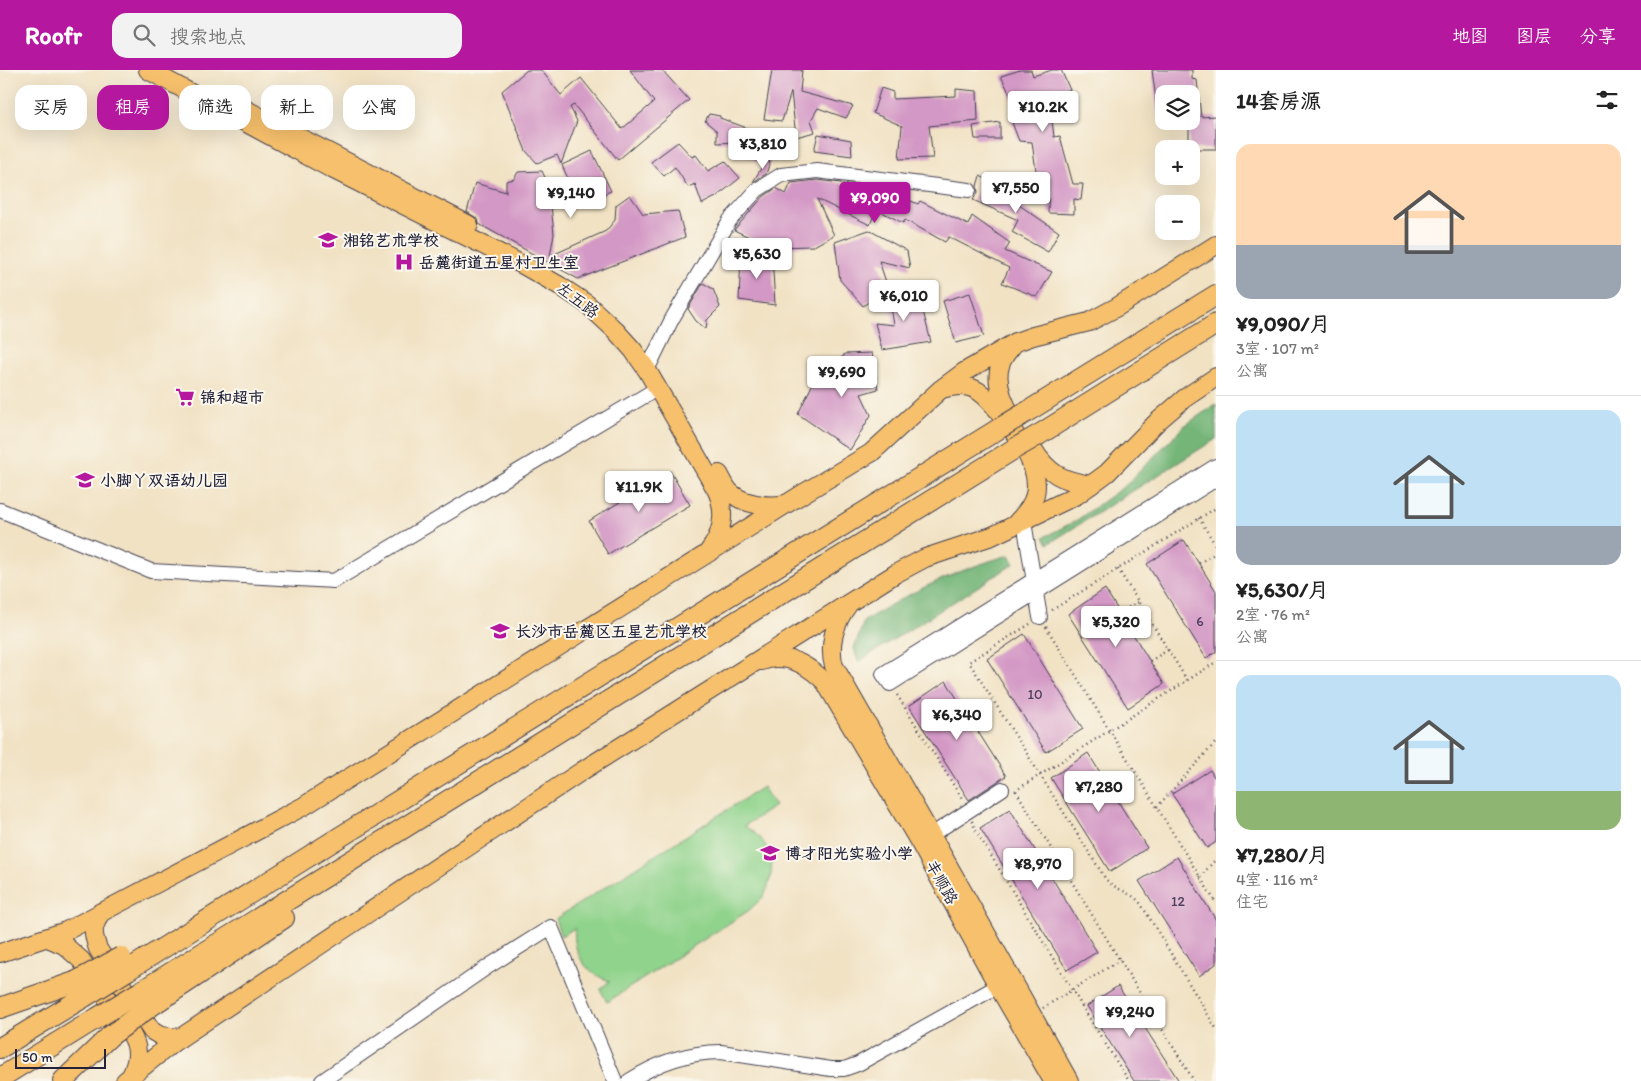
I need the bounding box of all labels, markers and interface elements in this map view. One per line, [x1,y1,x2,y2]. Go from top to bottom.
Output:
search box [112,13,462,58]
text: Roofr [25,21,82,50]
icon: search [130,21,158,49]
text: 搜索地点 [170,25,246,48]
text: 地图 [1452,25,1488,47]
text: 图层 [1516,25,1552,47]
text: 分享 [1580,25,1616,47]
chip: 买房 [15,85,87,130]
chip: 租房 [97,85,169,130]
chip: 筛选 [179,85,251,130]
chip: 新上 [261,85,333,130]
chip: 公寓 [343,85,415,130]
map controls [1155,85,1200,240]
button: layers [1155,85,1200,130]
icon: filters [1593,86,1621,114]
text: 14套房源 [1236,88,1321,113]
pin: ¥10.2K [1002,90,1084,133]
text: ¥10.2K [1019,97,1067,116]
pin: ¥3,810 [722,128,804,170]
text: ¥3,810 [739,134,787,153]
button: + [1155,140,1200,185]
pin: ¥7,550 [975,172,1057,214]
pin: ¥9,140 [530,176,612,219]
icon: home [1384,177,1474,267]
text: ¥7,550 [992,178,1040,197]
pin: ¥9,090 [834,182,916,224]
text: ¥9,140 [547,183,595,202]
text: ¥9,090 [850,188,900,207]
button: − [1155,195,1200,240]
school or university icon: 湘铭艺术学校 [317,229,339,251]
place label: 湘铭艺术学校 [343,231,439,250]
pin: ¥5,630 [716,238,798,280]
text: ¥5,630 [733,244,781,263]
hospital icon: 岳麓街道五星村卫生室 [393,251,415,273]
place label: 岳麓街道五星村卫生室 [419,253,579,272]
street label: 左五路 [553,278,603,322]
pin: ¥6,010 [863,280,945,322]
text: ¥6,010 [880,286,928,305]
text: ¥9,090/月 [1236,311,1330,336]
text: 3室 · 107 m² [1236,339,1319,358]
pin: ¥9,690 [801,356,883,398]
text: 公寓 [1236,361,1268,380]
text: ¥9,690 [818,362,866,381]
supermarket icon: 锦和超市 [174,386,196,408]
place label: 锦和超市 [200,388,264,407]
icon: home [1384,442,1474,532]
school or university icon: 小脚丫双语幼儿园 [74,469,96,491]
pin: ¥11.9K [598,470,680,513]
place label: 小脚丫双语幼儿园 [100,471,228,490]
text: ¥11.9K [616,477,662,496]
text: ¥5,630/月 [1236,577,1329,602]
text: 2室 · 76 m² [1236,605,1310,624]
pin: ¥5,320 [1075,606,1157,648]
text: ¥5,320 [1092,612,1140,631]
house number: 6 [1196,613,1204,630]
school or university icon: 长沙市岳麓区五星艺术学校 [489,620,511,642]
place label: 长沙市岳麓区五星艺术学校 [515,622,707,641]
text: 公寓 [1236,627,1268,646]
house number: 10 [1027,686,1043,703]
pin: ¥6,340 [916,698,998,741]
text: ¥6,340 [932,705,982,724]
icon: home [1384,707,1474,797]
pin: ¥7,280 [1058,770,1140,813]
text: ¥7,280 [1075,777,1123,796]
school or university icon: 博才阳光实验小学 [759,842,781,864]
text: ¥7,280/月 [1236,842,1328,867]
place label: 博才阳光实验小学 [785,844,913,863]
pin: ¥8,970 [997,848,1079,890]
text: ¥8,970 [1014,854,1062,873]
street label: 丰顺路 [922,856,962,908]
text: 4室 · 116 m² [1236,870,1318,889]
text: 住宅 [1236,892,1268,911]
house number: 12 [1171,893,1186,910]
pin: ¥9,240 [1089,996,1171,1038]
text: ¥9,240 [1105,1002,1155,1021]
scale bar [15,1046,106,1069]
text: 50 m [22,1049,53,1066]

